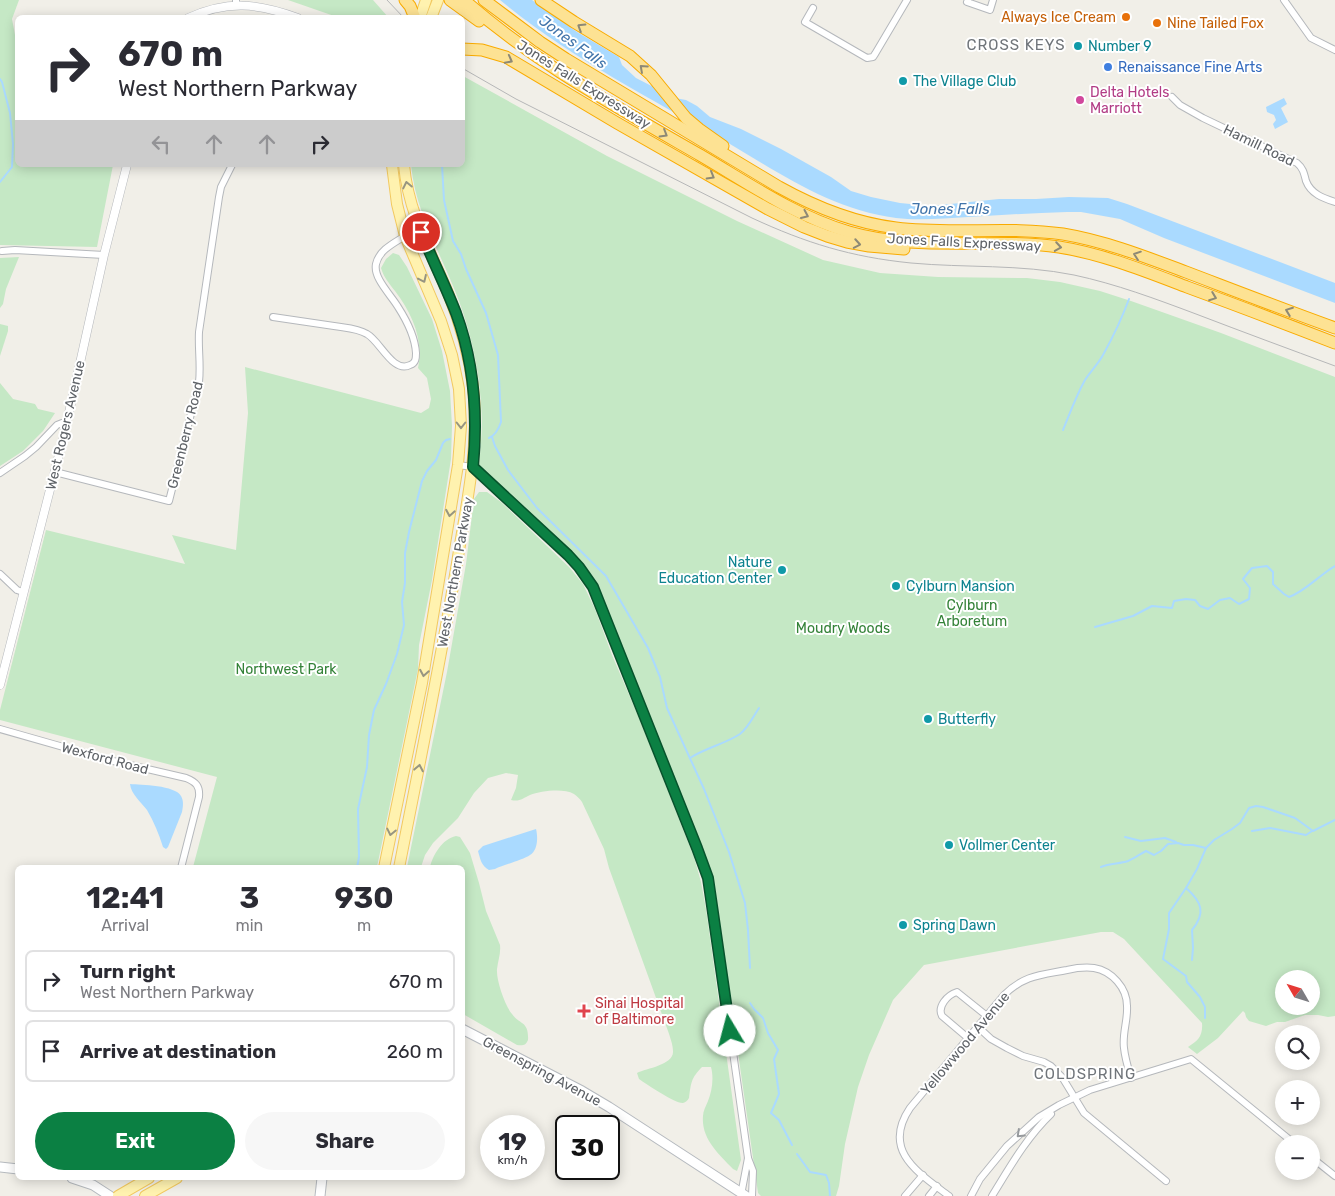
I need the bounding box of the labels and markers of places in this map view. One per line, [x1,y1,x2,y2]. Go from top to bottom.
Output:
place label: Always Ice Cream [1001,9,1116,26]
marker: Always Ice Cream [1120,11,1132,23]
place label: Nine Tailed Fox [1167,15,1264,32]
marker: Nine Tailed Fox [1151,17,1163,29]
place label: Number 9 [1088,38,1152,55]
marker: Number 9 [1072,40,1084,52]
place label: Renaissance Fine Arts [1118,59,1262,76]
marker: Renaissance Fine Arts [1102,61,1114,73]
place label: The Village Club [913,73,1016,90]
marker: The Village Club [897,75,909,87]
place label: Delta Hotels Marriott [1090,84,1169,117]
marker: Delta Hotels Marriott [1074,94,1086,106]
pin [400,211,442,253]
place label: Nature Education Center [658,554,773,587]
marker: Nature Education Center [776,564,788,576]
place label: Cylburn Mansion [906,578,1015,595]
marker: Cylburn Mansion [890,580,902,592]
place label: Butterfly [938,711,996,728]
marker: Butterfly [922,713,934,725]
place label: Vollmer Center [959,837,1056,854]
marker: Vollmer Center [943,839,955,851]
place label: Spring Dawn [913,917,996,934]
marker: Spring Dawn [897,919,909,931]
place label: Sinai Hospital of Baltimore [595,995,684,1028]
marker: Sinai Hospital of Baltimore [577,1004,591,1018]

